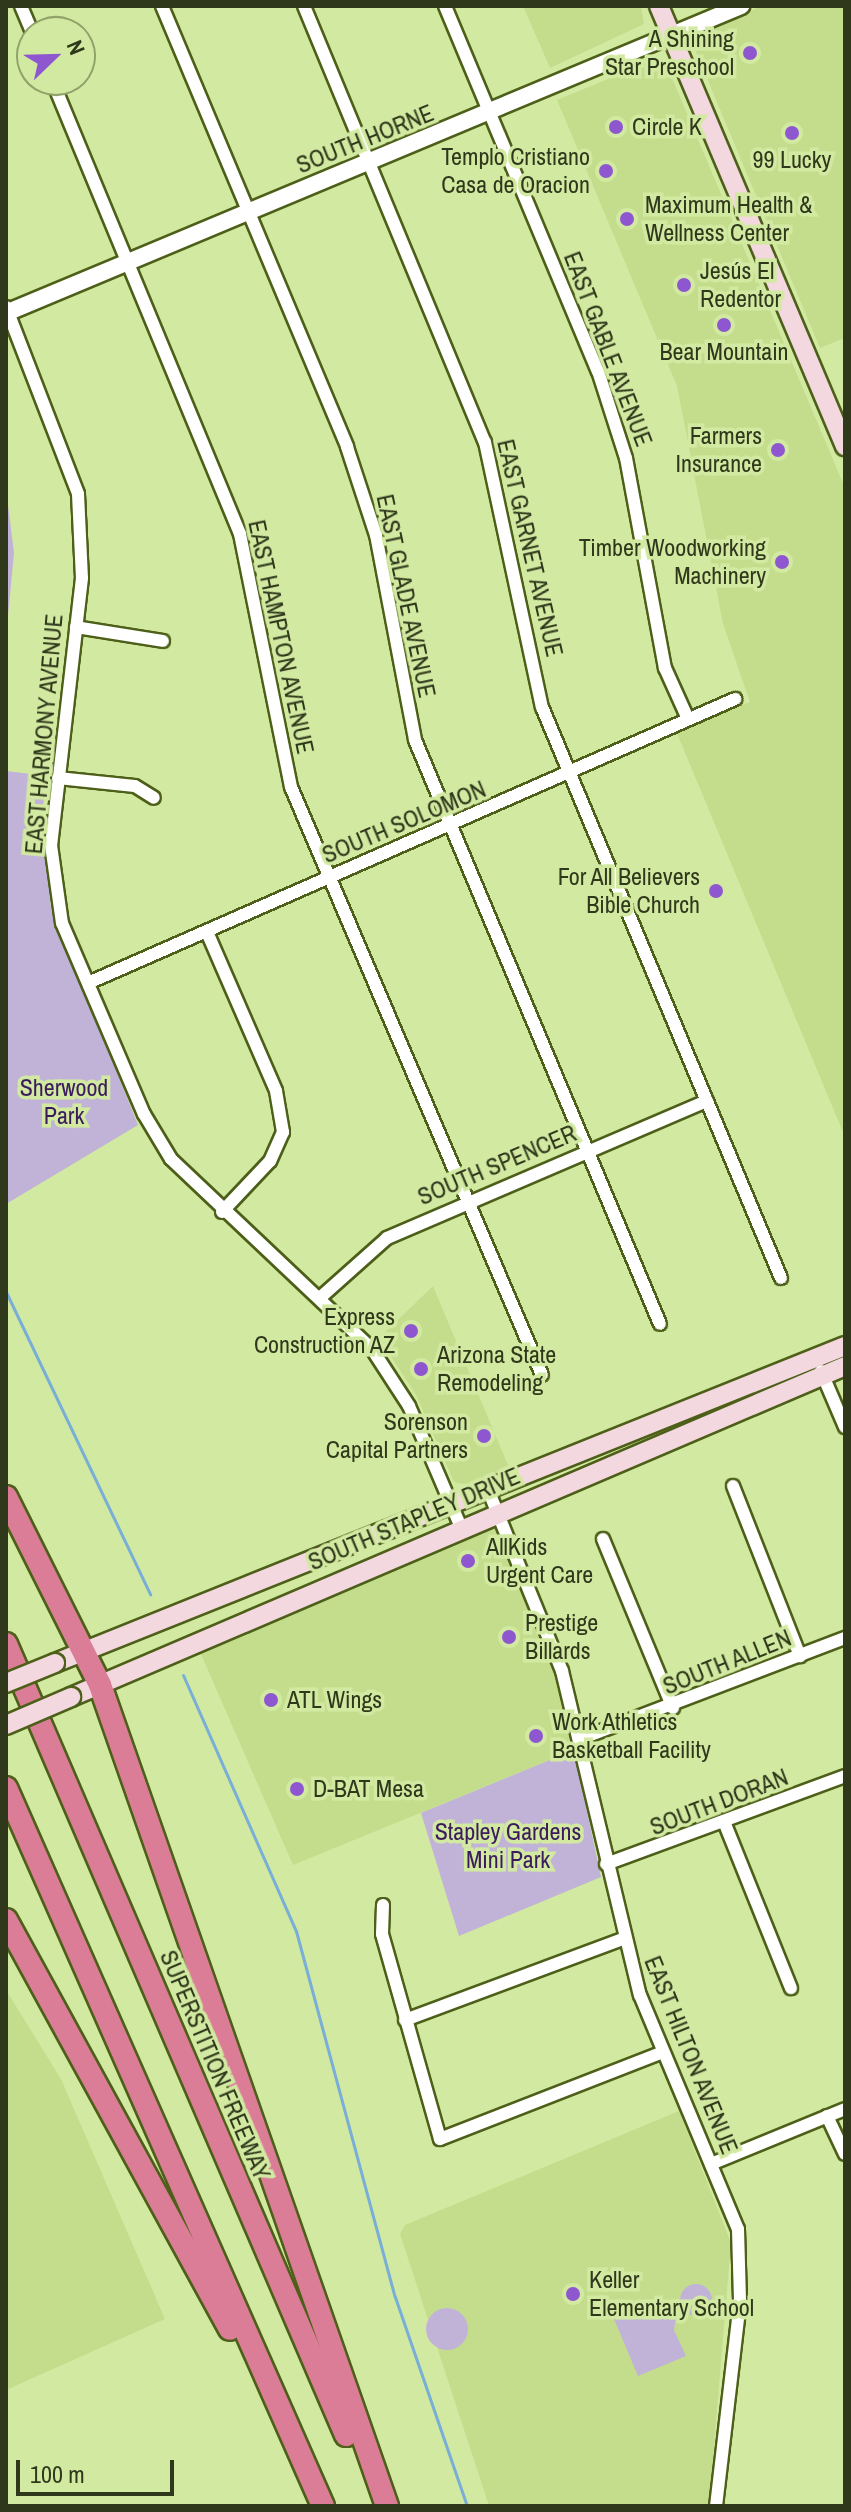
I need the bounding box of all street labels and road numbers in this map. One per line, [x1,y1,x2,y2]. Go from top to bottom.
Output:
street label: SOUTH HORNE [292,98,438,180]
street label: EAST GABLE AVENUE [557,247,659,451]
street label: EAST GARNET AVENUE [491,436,569,660]
street label: EAST GLADE AVENUE [370,491,442,701]
street label: EAST HAMPTON AVENUE [242,517,320,757]
street label: EAST HARMONY AVENUE [19,612,69,856]
street label: SOUTH SOLOMON [318,775,490,869]
street label: SOUTH SPENCER [413,1119,581,1211]
street label: SOUTH STAPLEY DRIVE [304,1461,524,1577]
street label: SOUTH ALLEN [658,1623,796,1701]
street label: SOUTH DORAN [646,1763,792,1841]
street label: SUPERSTITION FREEWAY [154,1946,276,2184]
street label: EAST HILTON AVENUE [638,1951,744,2159]

